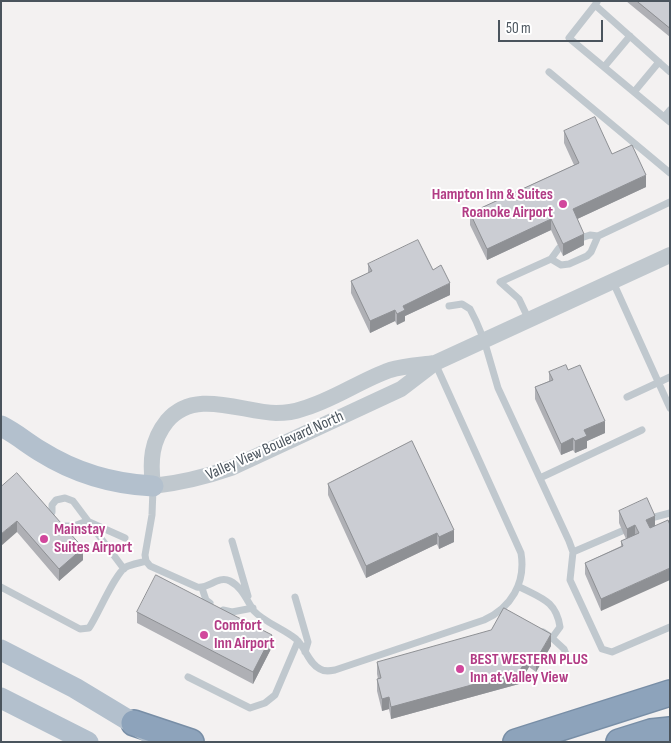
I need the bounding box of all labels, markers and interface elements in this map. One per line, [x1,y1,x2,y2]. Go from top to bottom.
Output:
scale bar [501,10,606,42]
text: 50 m [506,19,531,38]
place label: Hampton Inn & Suites Roanoke Airport [432,185,553,223]
marker: Hampton Inn & Suites Roanoke Airport [557,198,569,210]
street label: Valley View Boulevard North [203,407,347,485]
place label: Mainstay Suites Airport [54,520,132,558]
marker: Mainstay Suites Airport [38,533,50,545]
place label: Comfort Inn Airport [214,616,274,654]
marker: Comfort Inn Airport [198,629,210,641]
place label: BEST WESTERN PLUS Inn at Valley View [470,650,588,688]
marker: BEST WESTERN PLUS Inn at Valley View [454,663,466,675]

